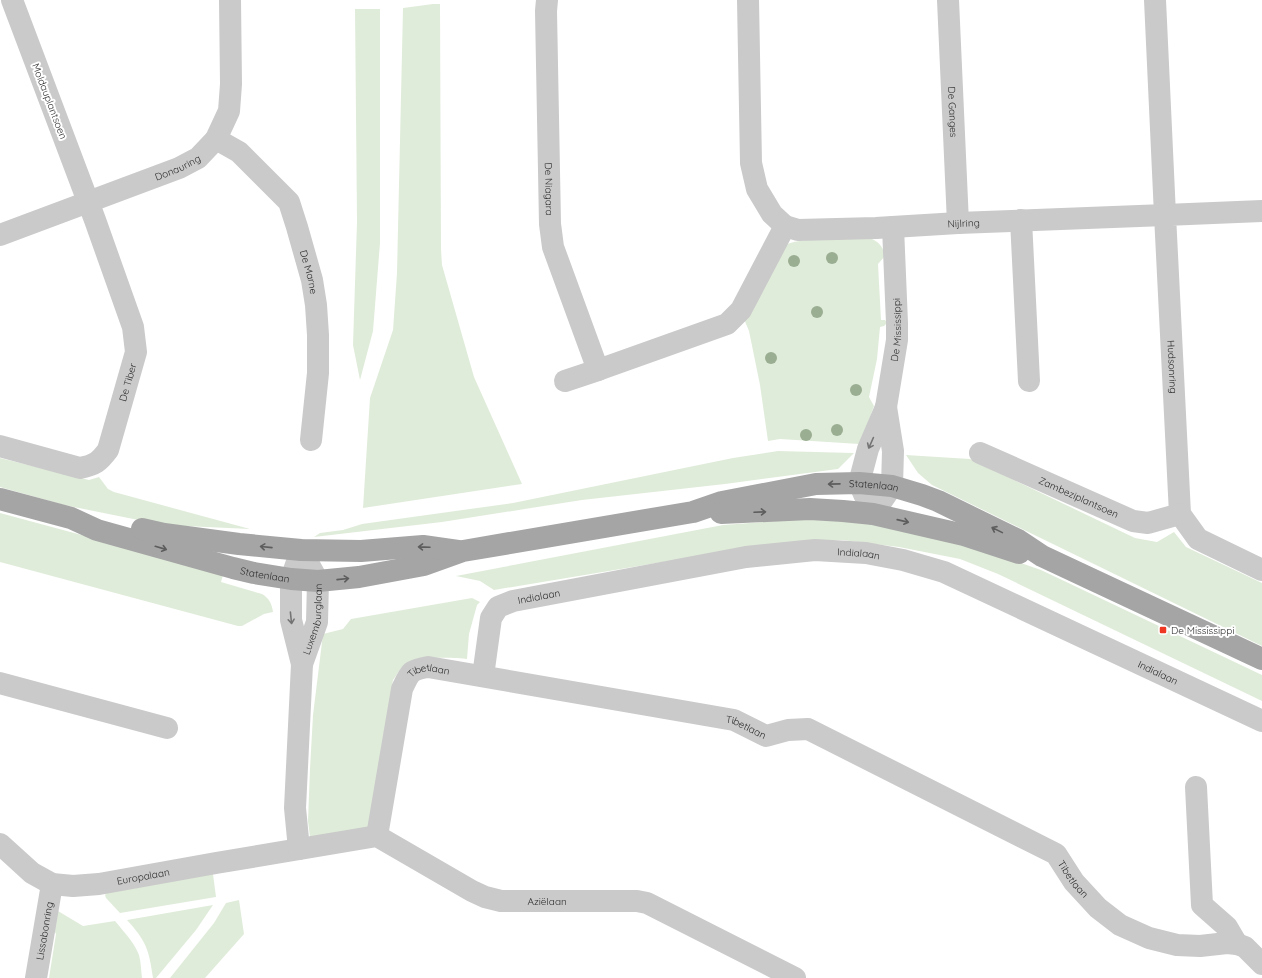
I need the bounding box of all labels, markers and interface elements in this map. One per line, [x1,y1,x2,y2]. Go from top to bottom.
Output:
street label: Moldauplantsoen [29,61,70,141]
street label: De Ganges [945,86,960,138]
street label: Donauring [153,152,203,184]
street label: De Niagara [542,162,556,216]
street label: Nijlring [947,216,980,231]
street label: De Marne [297,248,320,295]
street label: De Mississippi [888,298,904,362]
street label: Hudsonring [1164,340,1180,394]
street label: De Tiber [116,361,140,403]
one-way arrow [867,437,874,449]
street label: Zambeziplantsoen [1036,474,1121,521]
street label: Statenlaan [849,477,900,495]
one-way arrow [828,480,841,487]
one-way arrow [753,508,766,515]
one-way arrow [896,518,909,526]
one-way arrow [991,526,1003,533]
one-way arrow [260,543,273,550]
one-way arrow [418,543,431,551]
one-way arrow [154,545,167,552]
street label: Indialaan [837,545,881,563]
street label: Statenlaan [239,564,291,586]
one-way arrow [336,575,349,583]
street label: Luxemburglaan [300,584,325,657]
street label: Indialaan [517,586,561,607]
one-way arrow [288,611,295,624]
place label: De Mississippi [1171,624,1234,637]
marker: De Mississippi [1158,625,1168,635]
street label: Indialaan [1136,658,1180,688]
street label: Tibetlaan [404,661,451,680]
street label: Tibetlaan [725,713,768,742]
street label: Tibetlaan [1055,858,1091,901]
street label: Europalaan [116,865,171,888]
street label: Aziëlaan [527,895,567,908]
street label: Lissabonring [33,901,56,961]

